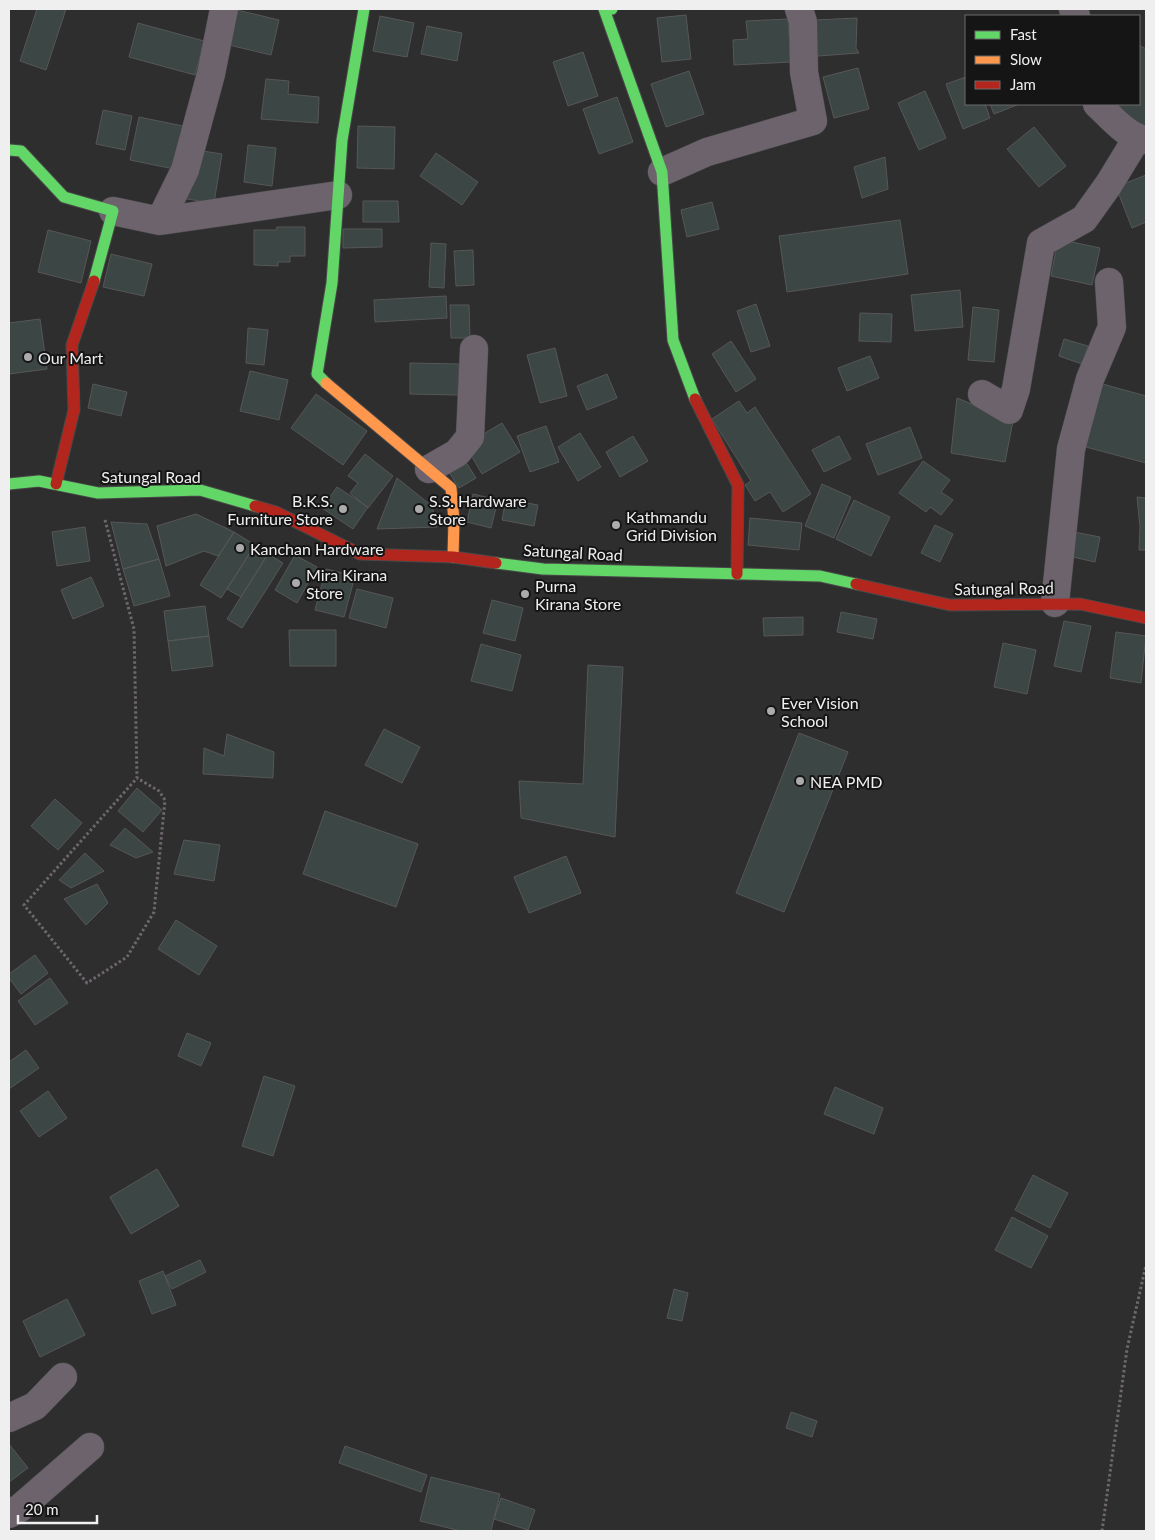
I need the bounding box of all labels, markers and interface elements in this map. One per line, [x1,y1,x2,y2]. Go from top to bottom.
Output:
legend [965,15,1140,105]
text: Fast [1010,25,1037,43]
text: Slow [1010,50,1042,68]
text: Jam [1010,75,1036,93]
place label: Our Mart [38,348,104,367]
marker: Our Mart [22,351,34,363]
street label: Satungal Road [101,467,201,486]
place label: B.K.S. Furniture Store [227,491,333,528]
place label: S.S. Hardware Store [429,491,527,528]
marker: B.K.S. Furniture Store [337,503,349,515]
marker: S.S. Hardware Store [413,503,425,515]
place label: Kathmandu Grid Division [626,507,717,544]
marker: Kathmandu Grid Division [610,519,622,531]
place label: Kanchan Hardware [250,539,384,558]
street label: Satungal Road [523,540,623,564]
marker: Kanchan Hardware [234,542,246,554]
place label: Mira Kirana Store [306,565,387,602]
place label: Purna Kirana Store [535,576,621,613]
marker: Mira Kirana Store [290,577,302,589]
street label: Satungal Road [954,578,1054,598]
marker: Purna Kirana Store [519,588,531,600]
place label: Ever Vision School [781,693,859,730]
marker: Ever Vision School [765,705,777,717]
place label: NEA PMD [810,772,882,791]
marker: NEA PMD [794,775,806,787]
scale bar [18,1492,96,1524]
text: 20 m [25,1500,59,1518]

